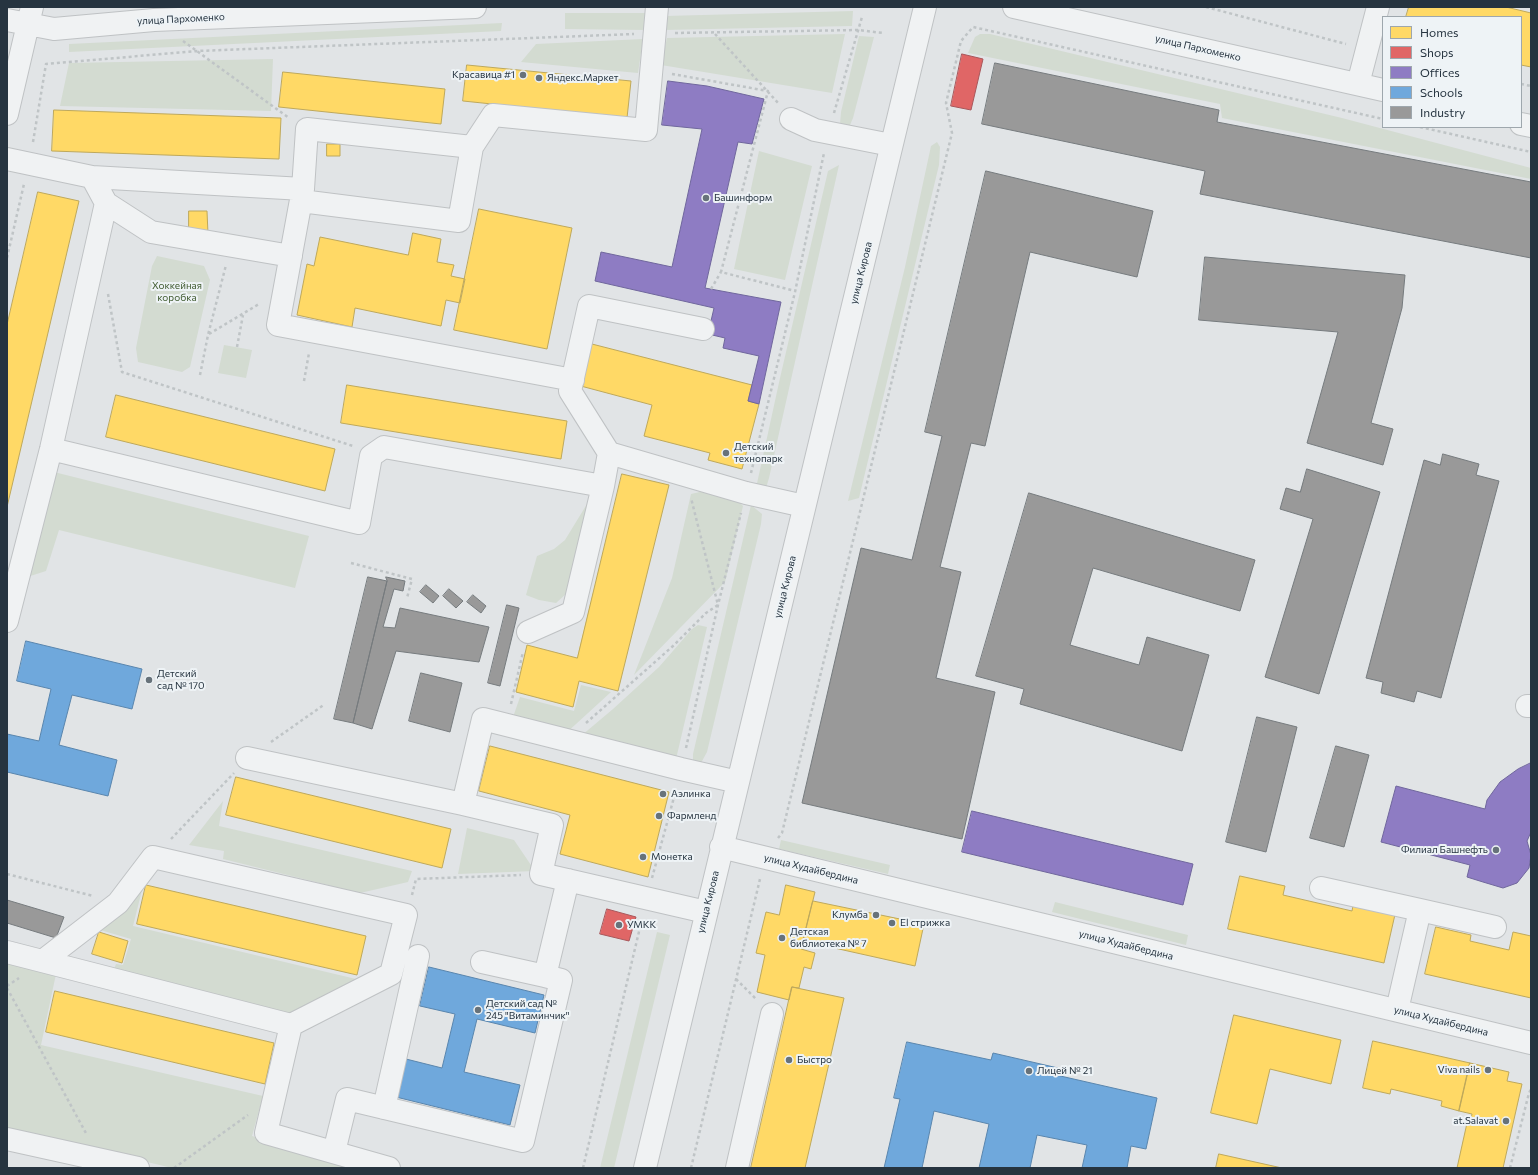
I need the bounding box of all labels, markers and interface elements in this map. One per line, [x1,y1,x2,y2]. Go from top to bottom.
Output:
street label: улица Пархоменко [137,11,225,27]
legend [1382,16,1522,128]
text: Homes [1420,25,1458,39]
street label: улица Пархоменко [1154,32,1242,64]
text: Shops [1420,45,1454,59]
text: Offices [1420,65,1460,79]
place label: Красавица #1 [452,69,515,81]
marker: Красавица #1 [518,70,528,80]
place label: Яндекс.Маркет [547,72,619,84]
marker: Яндекс.Маркет [534,73,544,83]
text: Schools [1420,85,1463,99]
text: Industry [1420,105,1465,119]
place label: Башинформ [714,192,772,204]
marker: Башинформ [701,193,711,203]
street label: улица Кирова [847,240,875,306]
park label: Хоккейная коробка [152,280,202,304]
place label: Детский технопарк [734,441,783,464]
marker: Детский технопарк [721,448,731,458]
street label: улица Кирова [771,554,799,620]
place label: Детский сад № 170 [157,668,205,692]
marker: Детский сад № 170 [144,675,154,685]
place label: Аэлинка [671,788,711,800]
marker: Аэлинка [658,789,668,799]
place label: Фармленд [667,810,716,822]
marker: Фармленд [654,811,664,821]
place label: Филиал Башнефть [1401,844,1488,856]
marker: Филиал Башнефть [1491,845,1501,855]
place label: Монетка [651,851,693,863]
street label: улица Худайбердина [762,851,860,887]
marker: Монетка [638,852,648,862]
street label: улица Кирова [694,869,722,935]
place label: Клумба [832,909,868,921]
marker: Клумба [871,910,881,920]
place label: El стрижка [900,917,950,929]
marker: El стрижка [887,918,897,928]
place label: УМКК [627,919,656,931]
marker: УМКК [614,920,624,930]
place label: Детская библиотека № 7 [790,926,866,950]
street label: улица Худайбердина [1077,927,1175,963]
marker: Детская библиотека № 7 [777,933,787,943]
place label: Детский сад № 245 "Витаминчик" [486,998,569,1022]
street label: улица Худайбердина [1392,1003,1490,1039]
marker: Детский сад № 245 "Витаминчик" [473,1005,483,1015]
place label: Быстро [797,1054,832,1066]
marker: Быстро [784,1055,794,1065]
place label: Viva nails [1438,1064,1480,1076]
place label: Лицей № 21 [1037,1065,1092,1077]
marker: Viva nails [1483,1065,1493,1075]
marker: Лицей № 21 [1024,1066,1034,1076]
place label: at.Salavat [1453,1115,1498,1127]
marker: at.Salavat [1501,1116,1511,1126]

